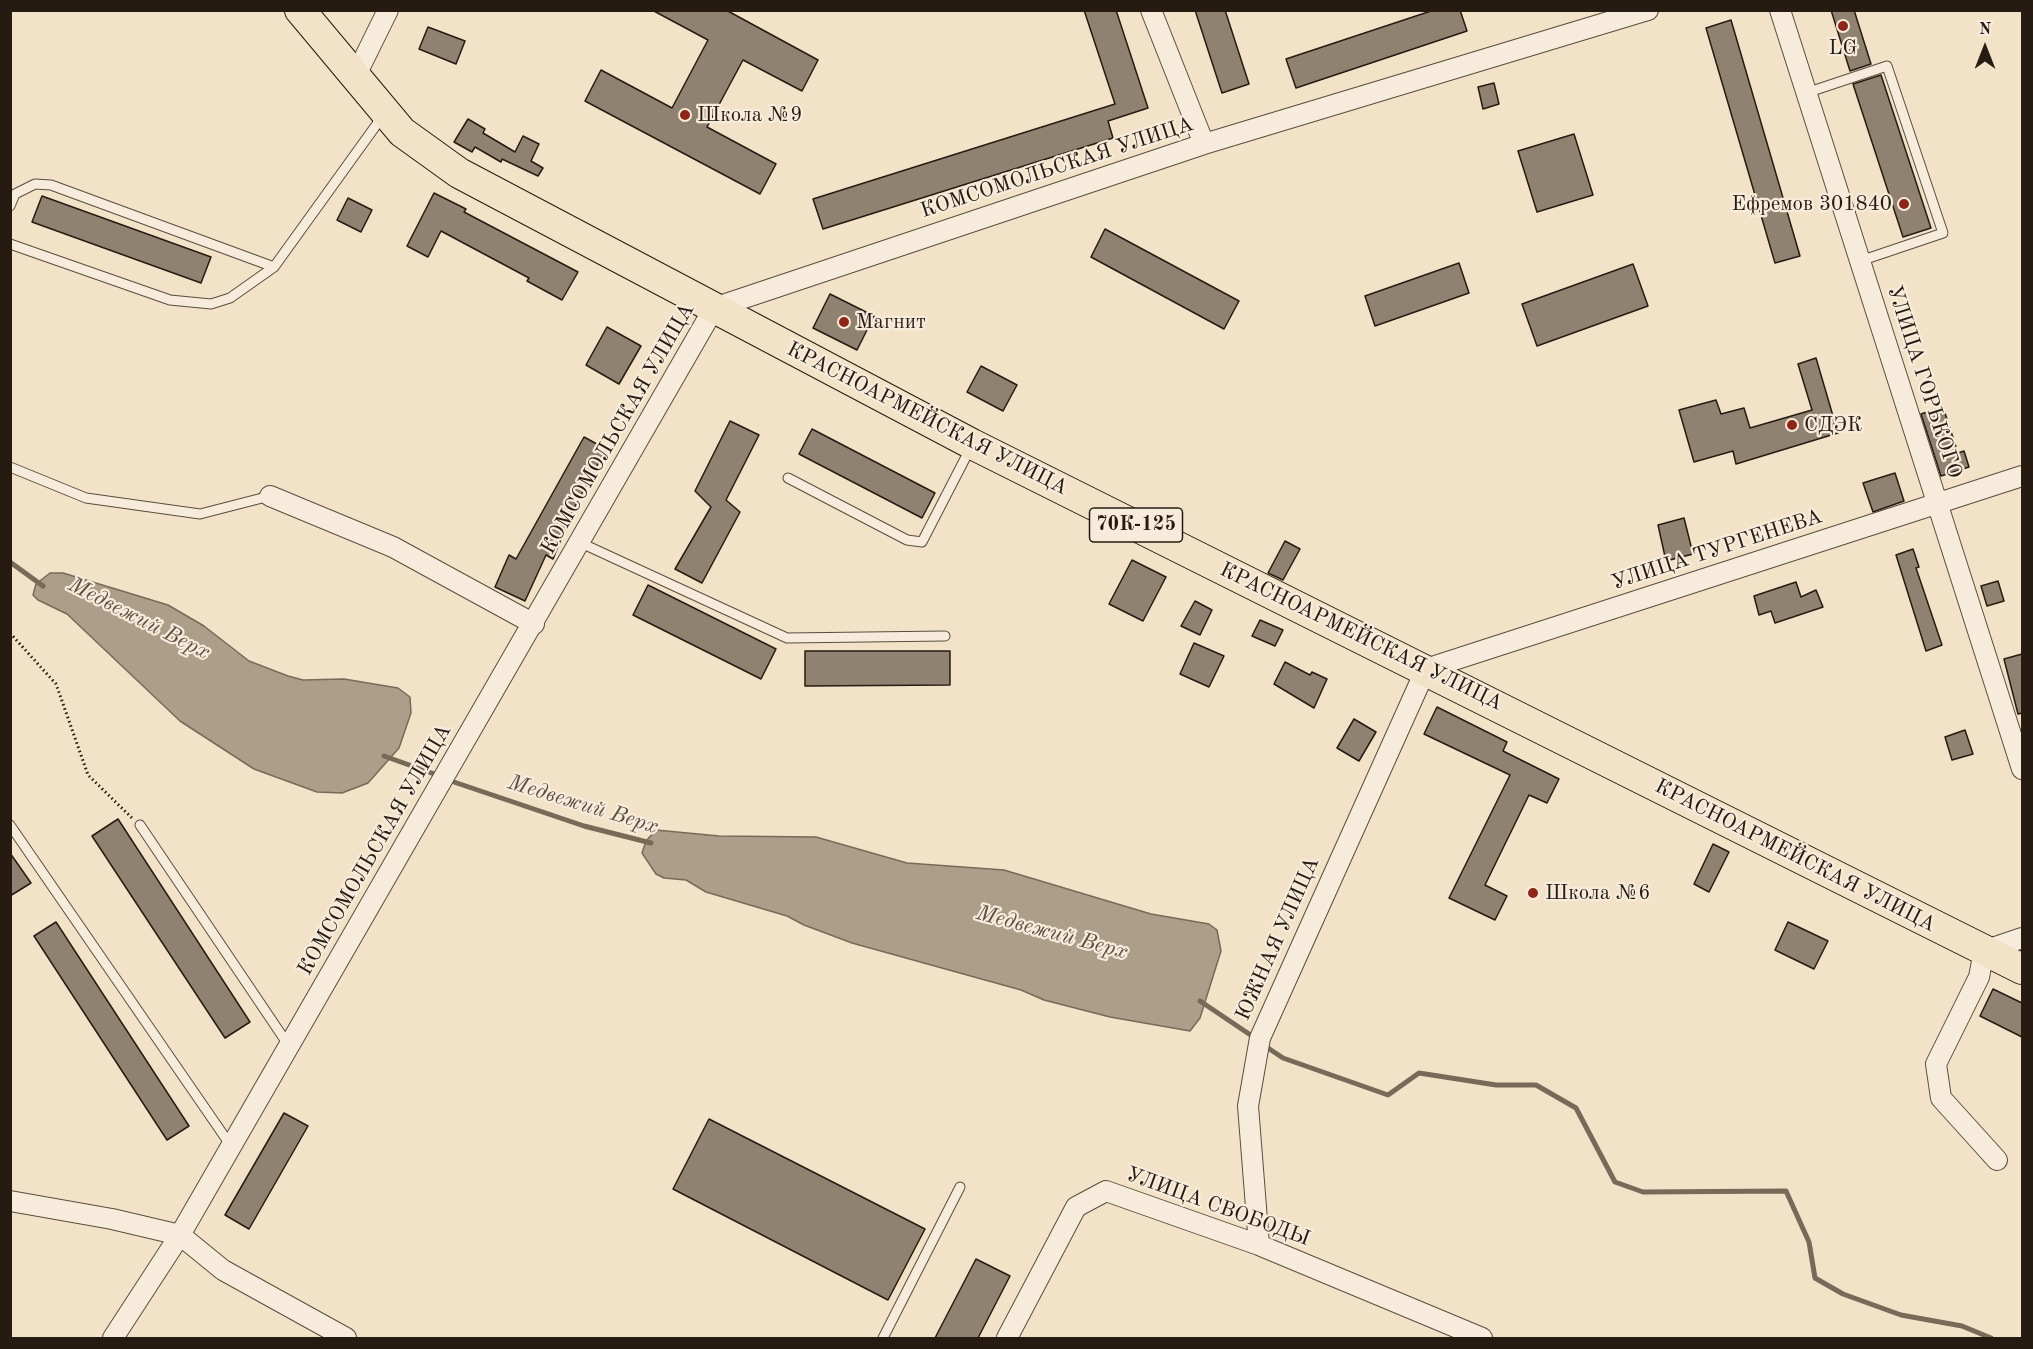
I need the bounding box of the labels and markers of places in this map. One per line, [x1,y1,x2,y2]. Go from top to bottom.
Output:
marker: LG [1836,19,1850,33]
place label: LG [1828,35,1858,61]
place label: Школа №9 [697,102,803,128]
marker: Школа №9 [678,108,692,122]
place label: Ефремов 301840 [1731,191,1892,217]
marker: Ефремов 301840 [1897,197,1911,211]
place label: Магнит [856,309,926,335]
marker: Магнит [837,315,851,329]
place label: СДЭК [1804,412,1862,438]
marker: СДЭК [1785,418,1799,432]
place label: Школа №6 [1545,880,1651,906]
marker: Школа №6 [1526,886,1540,900]

